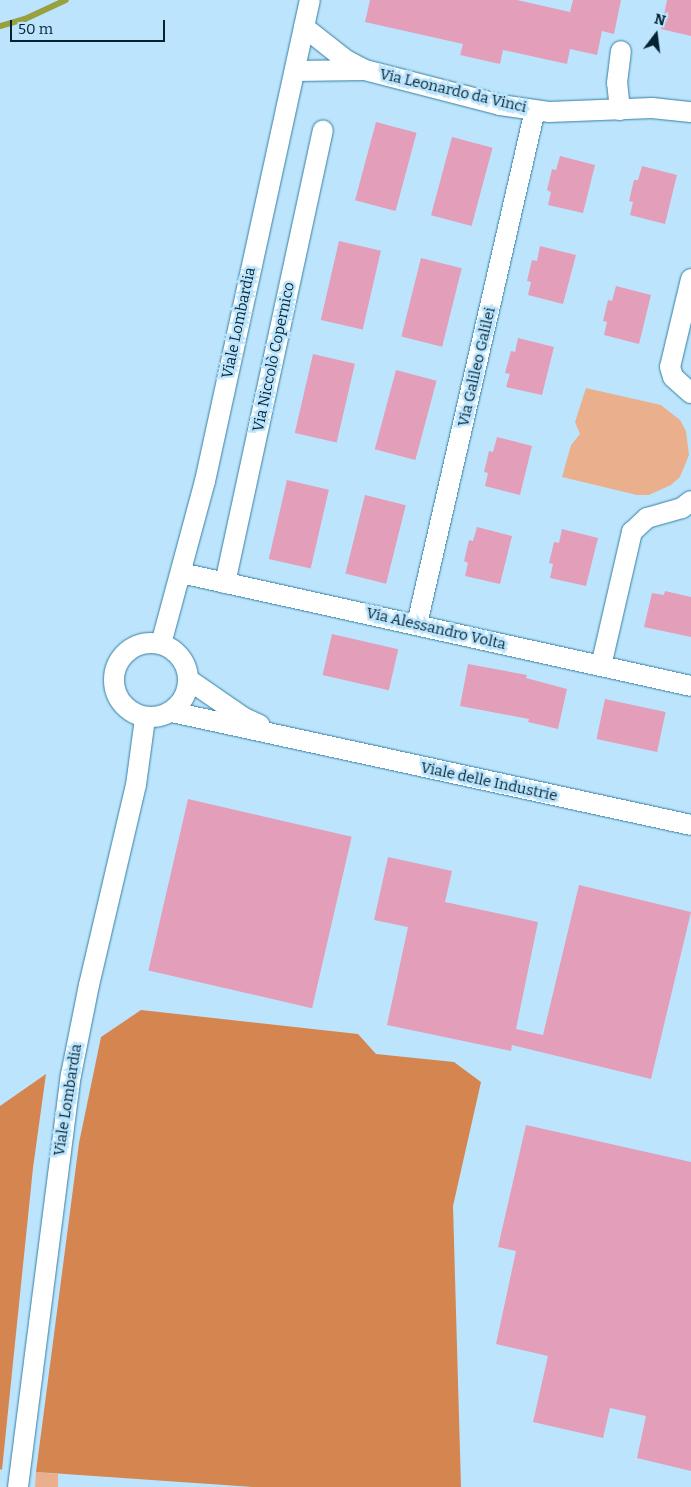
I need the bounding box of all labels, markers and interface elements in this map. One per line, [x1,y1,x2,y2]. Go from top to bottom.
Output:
scale bar [12,10,168,42]
north arrow [631,10,681,60]
text: N [653,10,667,30]
text: 50 m [18,20,53,38]
street label: Via Leonardo da Vinci [378,65,528,117]
street label: Viale Lombardia [218,266,260,380]
street label: Via Niccolò Copernico [249,281,299,433]
street label: Via Galileo Galilei [455,306,499,428]
street label: Via Alessandro Volta [364,604,508,654]
street label: Viale delle Industrie [419,759,559,805]
street label: Viale Lombardia [50,1043,86,1157]

